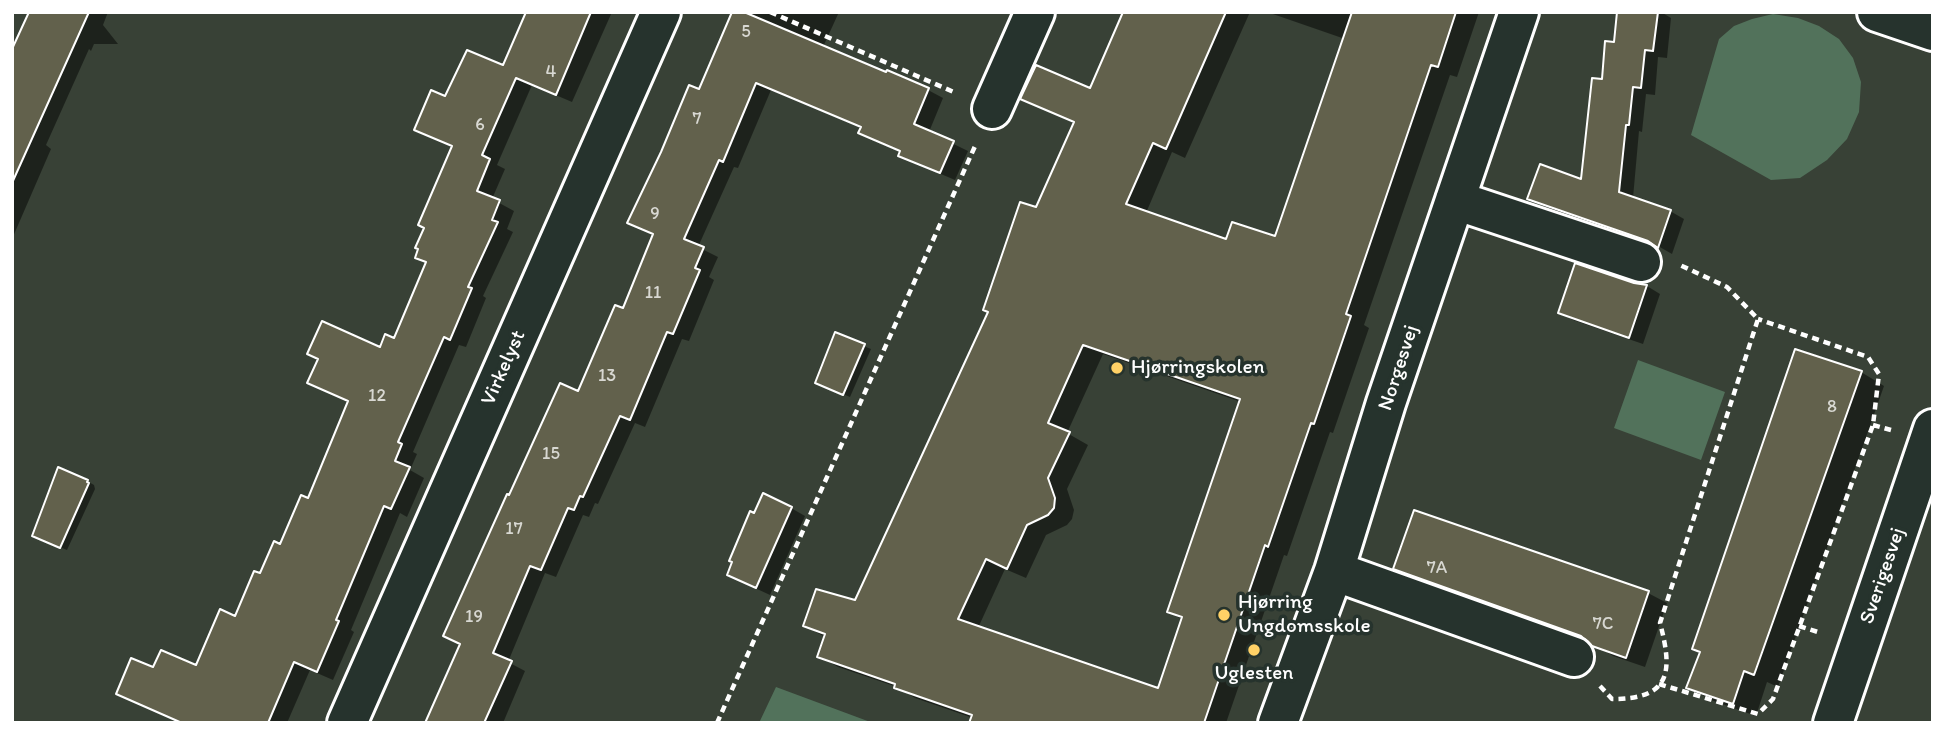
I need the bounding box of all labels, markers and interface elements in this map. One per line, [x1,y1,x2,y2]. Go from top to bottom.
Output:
house number: 5 [741,21,751,43]
house number: 4 [546,61,556,83]
house number: 7 [693,108,701,130]
house number: 6 [475,114,485,136]
house number: 9 [650,203,660,225]
house number: 11 [645,282,661,304]
street label: Norgesvej [1373,322,1425,414]
street label: Virkelyst [476,326,532,410]
place label: Hjørringskolen [1131,355,1265,381]
marker: Hjørringskolen [1109,360,1125,376]
house number: 13 [598,365,616,387]
house number: 12 [368,385,386,407]
house number: 8 [1827,396,1837,418]
house number: 15 [542,443,560,465]
house number: 17 [505,518,523,540]
street label: Sverigesvej [1855,525,1911,627]
house number: 7A [1427,557,1447,579]
place label: Hjørring Ungdomsskole [1238,590,1371,640]
house number: 19 [465,606,483,628]
marker: Hjørring Ungdomsskole [1216,607,1232,623]
house number: 7C [1593,613,1613,635]
marker: Uglesten [1246,642,1262,658]
place label: Uglesten [1214,661,1294,687]

